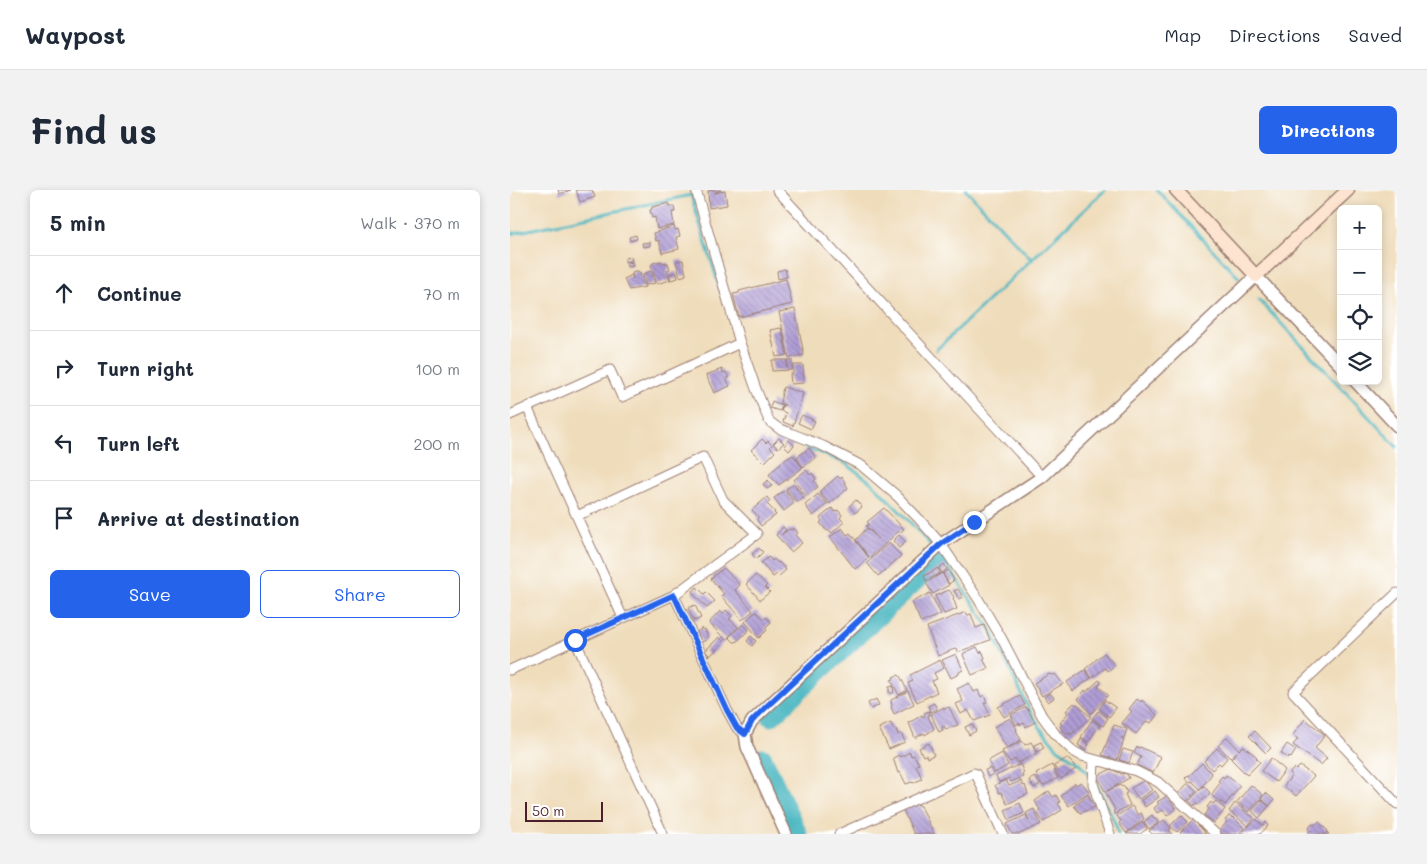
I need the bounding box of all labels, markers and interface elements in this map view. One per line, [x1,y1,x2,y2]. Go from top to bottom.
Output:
text: Waypost [25,19,126,50]
text: Map [1164,23,1201,47]
text: Directions [1229,23,1321,47]
text: Saved [1349,23,1402,47]
button: Directions [1259,106,1397,154]
text: Find us [30,107,157,153]
map controls [1337,205,1382,385]
button: + [1337,205,1382,250]
text: 5 min [50,209,106,236]
text: Walk · 370 m [360,212,460,233]
button: − [1337,250,1382,295]
icon: ahead [50,279,78,307]
text: Continue [97,281,182,306]
text: 70 m [423,283,460,304]
button: locate [1337,295,1382,340]
button: layers [1337,340,1382,385]
icon: right [50,354,78,382]
text: Turn right [97,356,194,381]
text: 100 m [415,358,460,379]
icon: left [50,429,78,457]
text: Turn left [97,431,180,456]
text: 200 m [413,433,460,454]
icon: arrive [50,504,78,532]
text: Arrive at destination [97,506,300,531]
route end [963,511,986,534]
button: Save [50,570,250,618]
button: Share [260,570,460,618]
route start [564,629,587,652]
scale bar [525,799,602,822]
text: 50 m [532,801,564,820]

